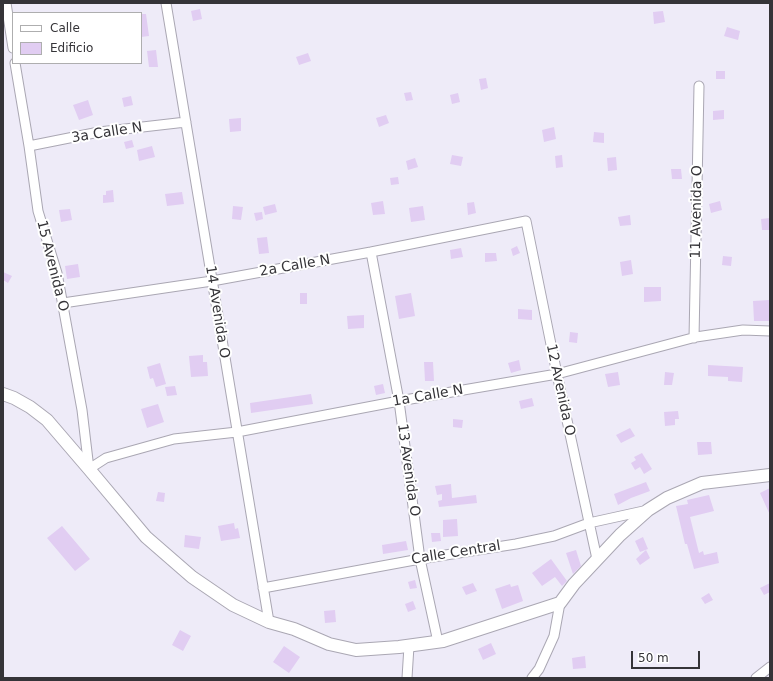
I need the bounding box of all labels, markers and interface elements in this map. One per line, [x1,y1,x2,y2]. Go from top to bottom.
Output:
legend [12,12,142,64]
text: Calle [50,21,80,35]
text: Edificio [50,41,93,55]
street label: 3a Calle N [70,119,144,147]
street label: 11 Avenida O [688,165,706,259]
street label: 15 Avenida O [33,219,71,313]
street label: 2a Calle N [258,252,332,280]
street label: 14 Avenida O [201,264,233,360]
street label: 12 Avenida O [542,342,578,438]
street label: 1a Calle N [391,382,465,410]
street label: 13 Avenida O [393,422,423,518]
street label: Calle Central [410,538,502,568]
scale bar [633,643,702,669]
text: 50 m [638,651,669,665]

